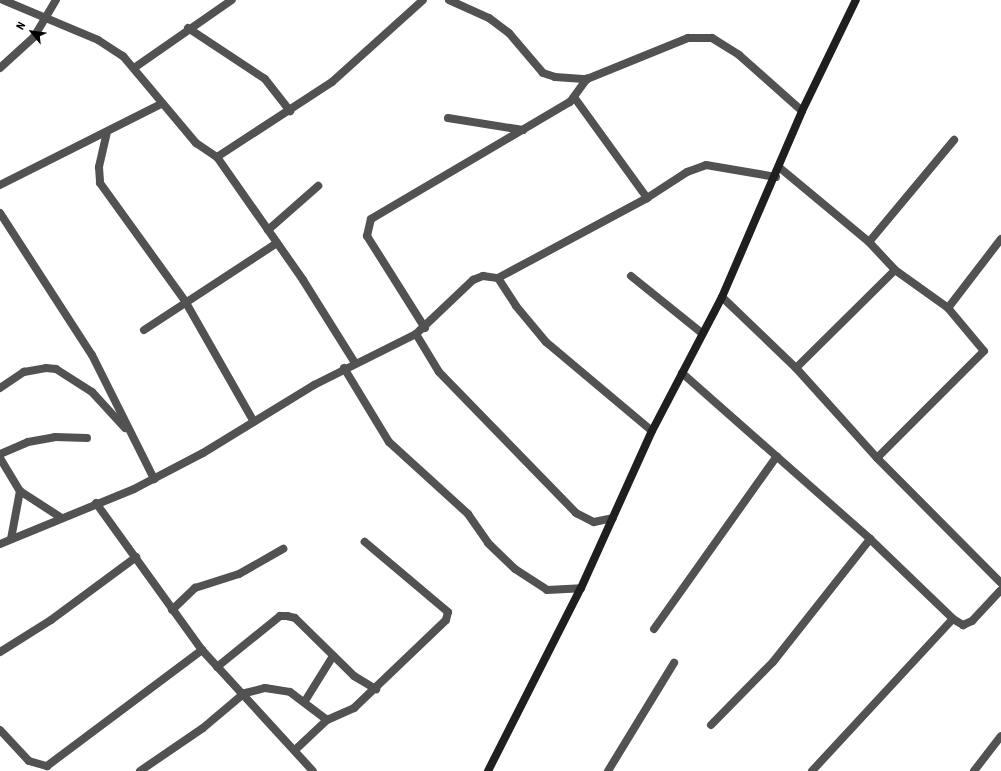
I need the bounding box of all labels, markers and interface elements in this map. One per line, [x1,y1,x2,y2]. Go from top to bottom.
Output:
north arrow [12,12,52,52]
text: N [14,20,28,32]

